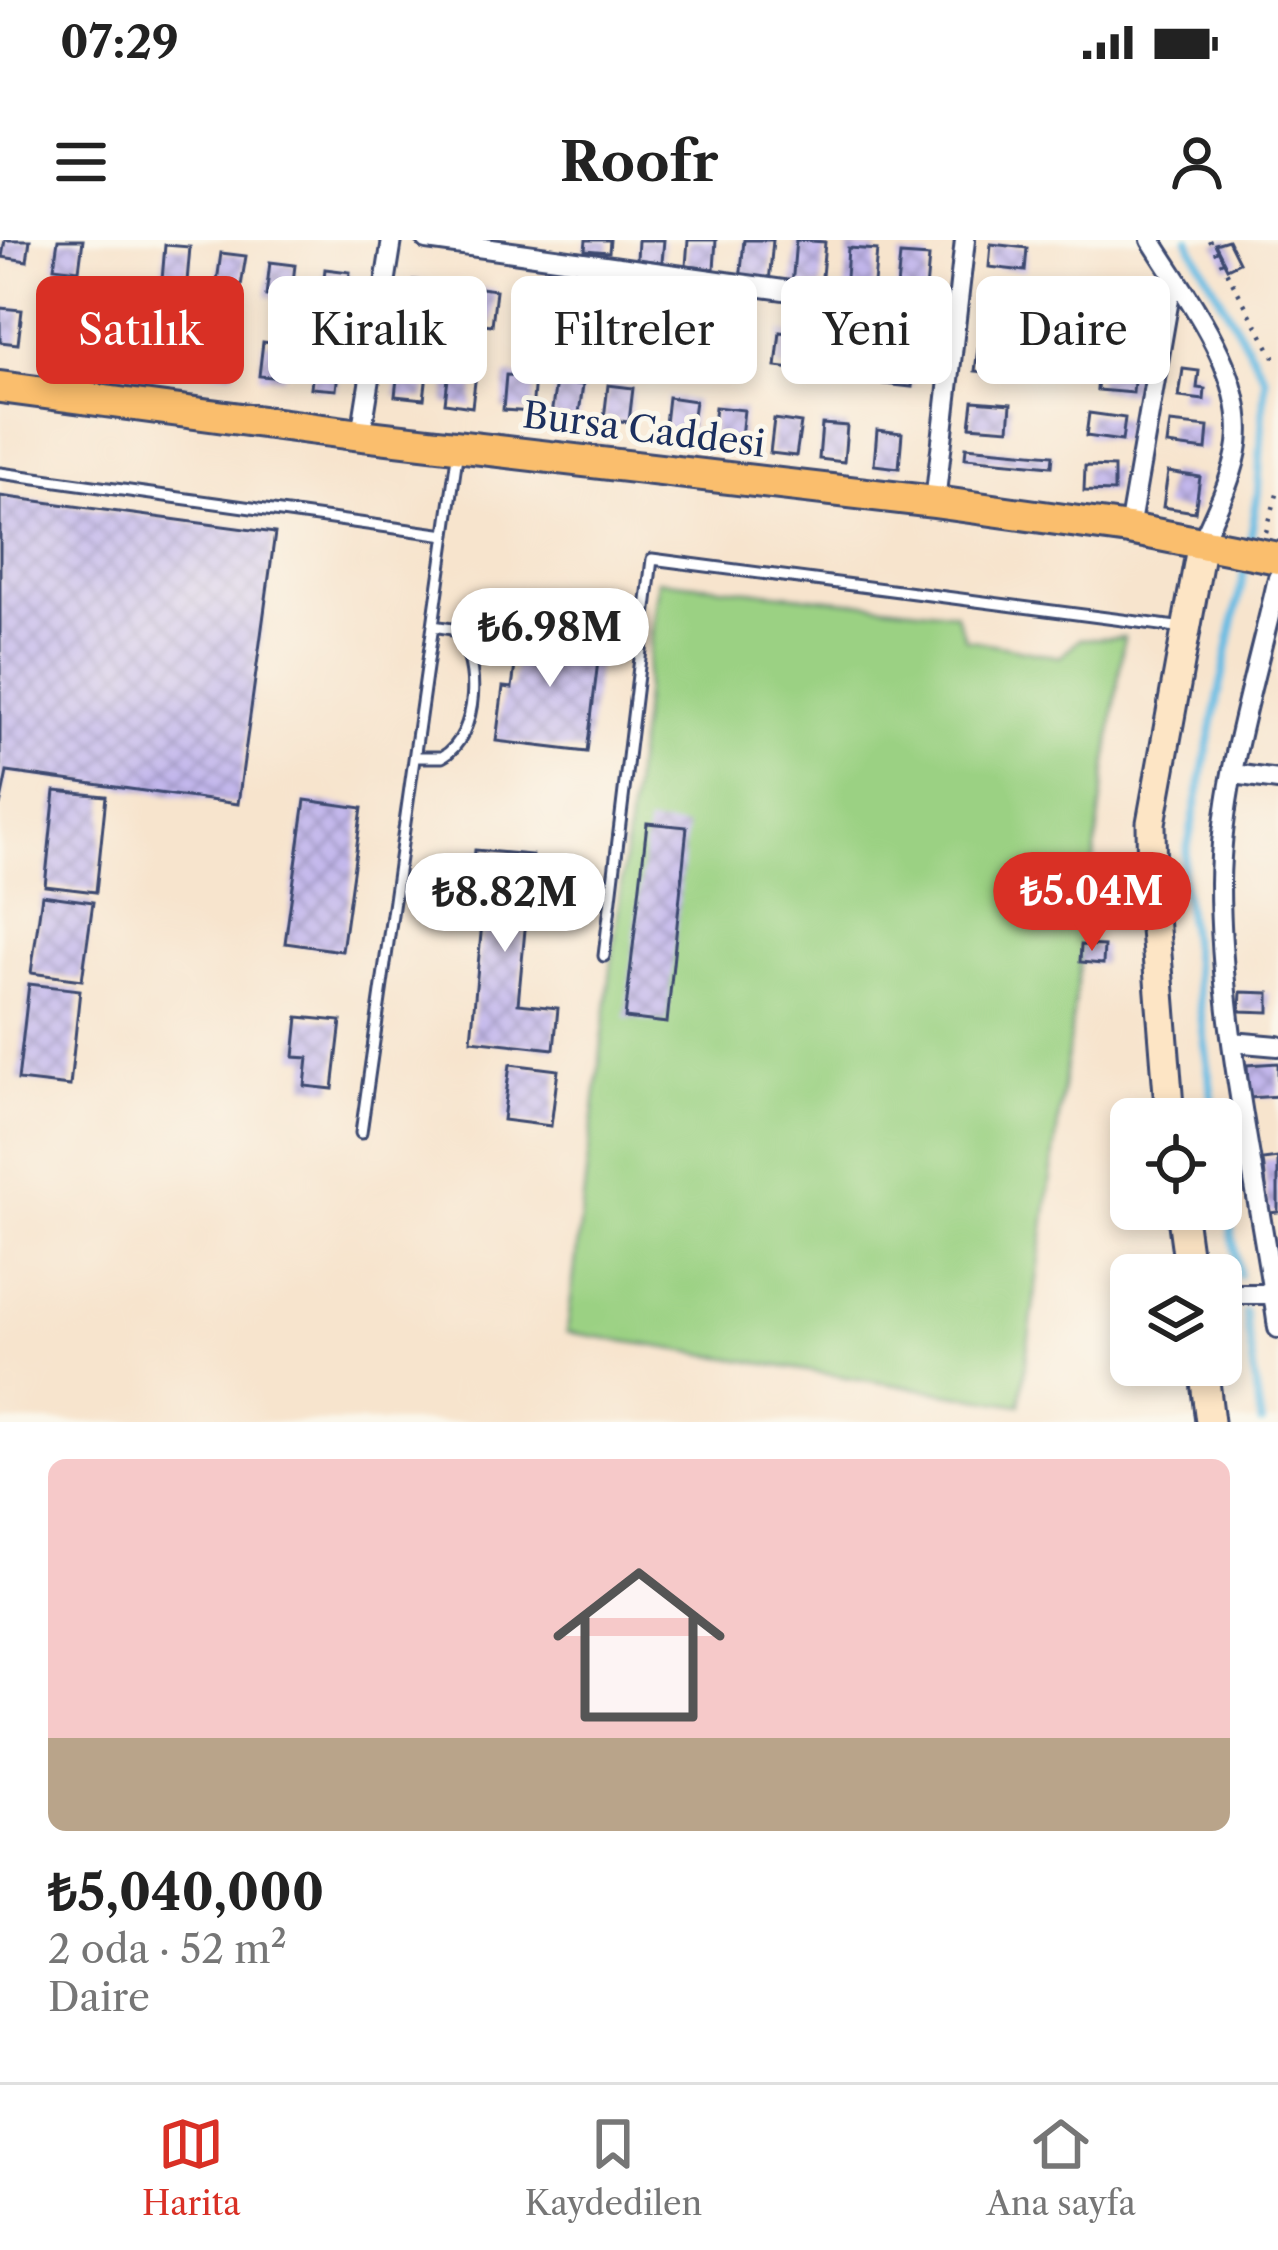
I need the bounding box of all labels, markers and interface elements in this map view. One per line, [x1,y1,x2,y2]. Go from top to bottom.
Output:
text: 07:29 [60,14,179,70]
icon: menu [48,129,114,195]
text: Roofr [560,129,718,195]
icon: person [1164,129,1230,195]
chip: Satılık [36,276,244,384]
chip: Kiralık [268,276,487,384]
chip: Filtreler [511,276,757,384]
chip: Yeni [781,276,952,384]
chip: Daire [976,276,1170,384]
street label: Bursa Caddesi [520,392,768,466]
pin: ₺6.98M [452,588,648,690]
text: ₺6.98M [478,603,622,651]
pin: ₺5.04M [994,852,1190,954]
pin: ₺8.82M [407,853,603,955]
text: ₺5.04M [1020,867,1164,915]
text: ₺8.82M [432,868,578,916]
map controls [1110,1098,1242,1386]
button: locate [1110,1098,1242,1230]
button: layers [1110,1254,1242,1386]
icon: home [531,1537,747,1753]
text: ₺5,040,000 [48,1861,324,1923]
text: 2 oda · 52 m² [48,1925,287,1973]
text: Daire [48,1973,150,2021]
tab: Harita [142,2111,241,2224]
tab: Kaydedilen [525,2111,702,2224]
tab: Ana sayfa [986,2111,1136,2224]

